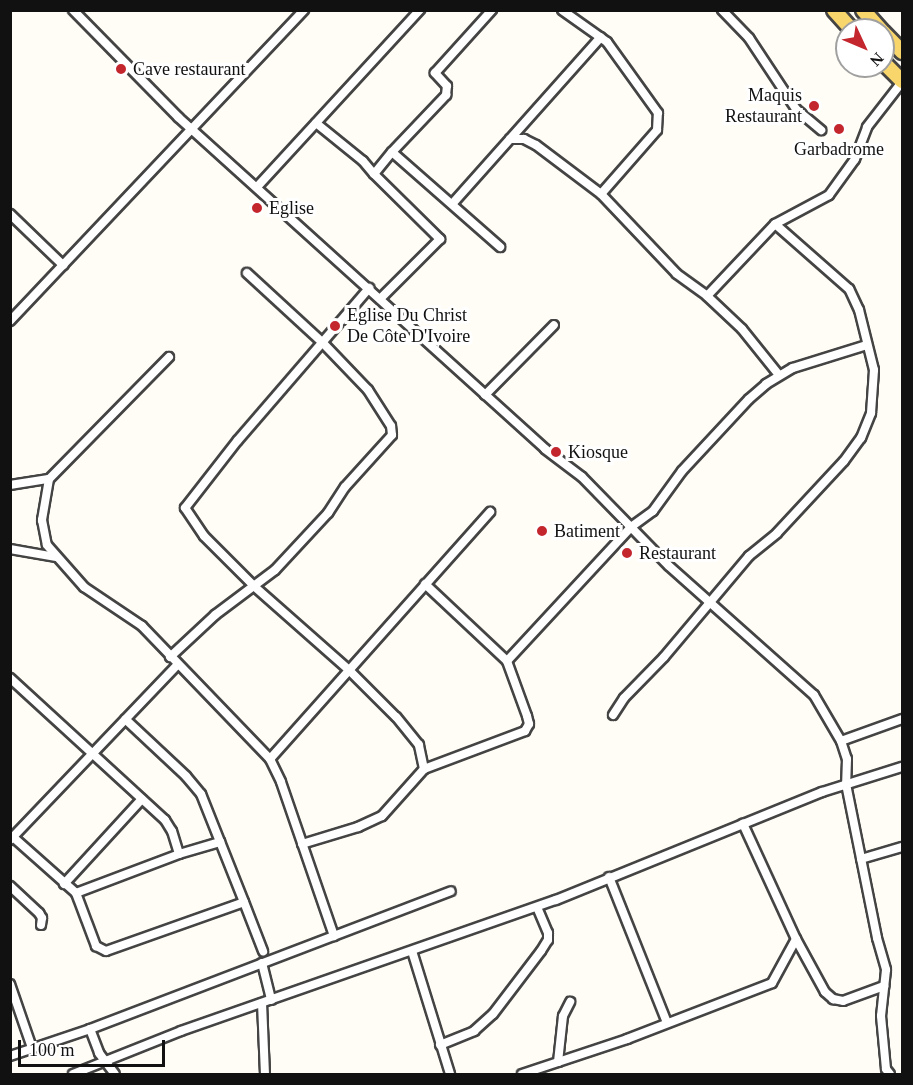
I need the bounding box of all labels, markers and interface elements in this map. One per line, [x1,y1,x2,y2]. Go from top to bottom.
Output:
north arrow [835,18,895,78]
text: N [867,49,887,70]
place label: Cave restaurant [133,58,245,80]
marker: Cave restaurant [114,62,128,76]
place label: Maquis Restaurant [725,85,802,128]
marker: Maquis Restaurant [807,99,821,113]
marker: Garbadrome [832,122,846,136]
place label: Garbadrome [794,138,884,160]
place label: Eglise [269,197,314,219]
marker: Eglise [250,201,264,215]
place label: Eglise Du Christ De Côte D'Ivoire [347,305,470,348]
marker: Eglise Du Christ De Côte D'Ivoire [328,319,342,333]
place label: Kiosque [568,441,628,463]
marker: Kiosque [549,445,563,459]
place label: Batiment [554,520,620,542]
marker: Batiment [535,524,549,538]
place label: Restaurant [639,542,716,564]
marker: Restaurant [620,546,634,560]
scale bar [21,1028,168,1066]
text: 100 m [29,1040,75,1060]

